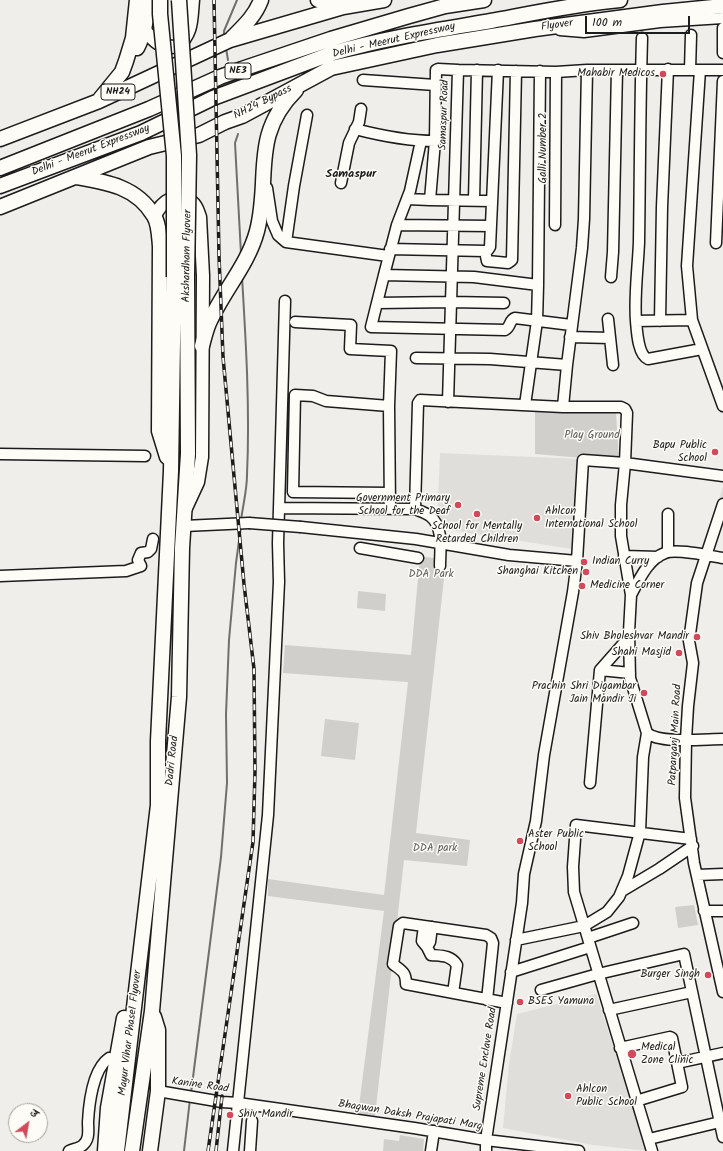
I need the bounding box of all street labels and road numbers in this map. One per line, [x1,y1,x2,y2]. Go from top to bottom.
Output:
street label: Flyover [540,17,574,35]
street label: Delhi - Meerut Expressway [331,20,457,62]
road number: NE3 [225,63,251,79]
street label: Samaspur Road [437,80,453,150]
street label: NH24 Bypass [232,83,294,123]
road number: NH24 [101,84,135,100]
street label: Galli Number 2 [537,113,551,183]
street label: Delhi - Meerut Expressway [30,122,152,180]
street label: Akshardham Flyover [181,210,195,302]
street label: Patparganj Main Road [667,684,685,786]
street label: Dadri Road [164,735,182,787]
street label: Mayur Vihar Phase1 Flyover [117,970,145,1096]
street label: Supreme Enclave Road [471,1007,501,1111]
street label: Kanine Road [171,1075,229,1097]
street label: Bhagwan Daksh Prajapati Marg [337,1098,483,1134]

